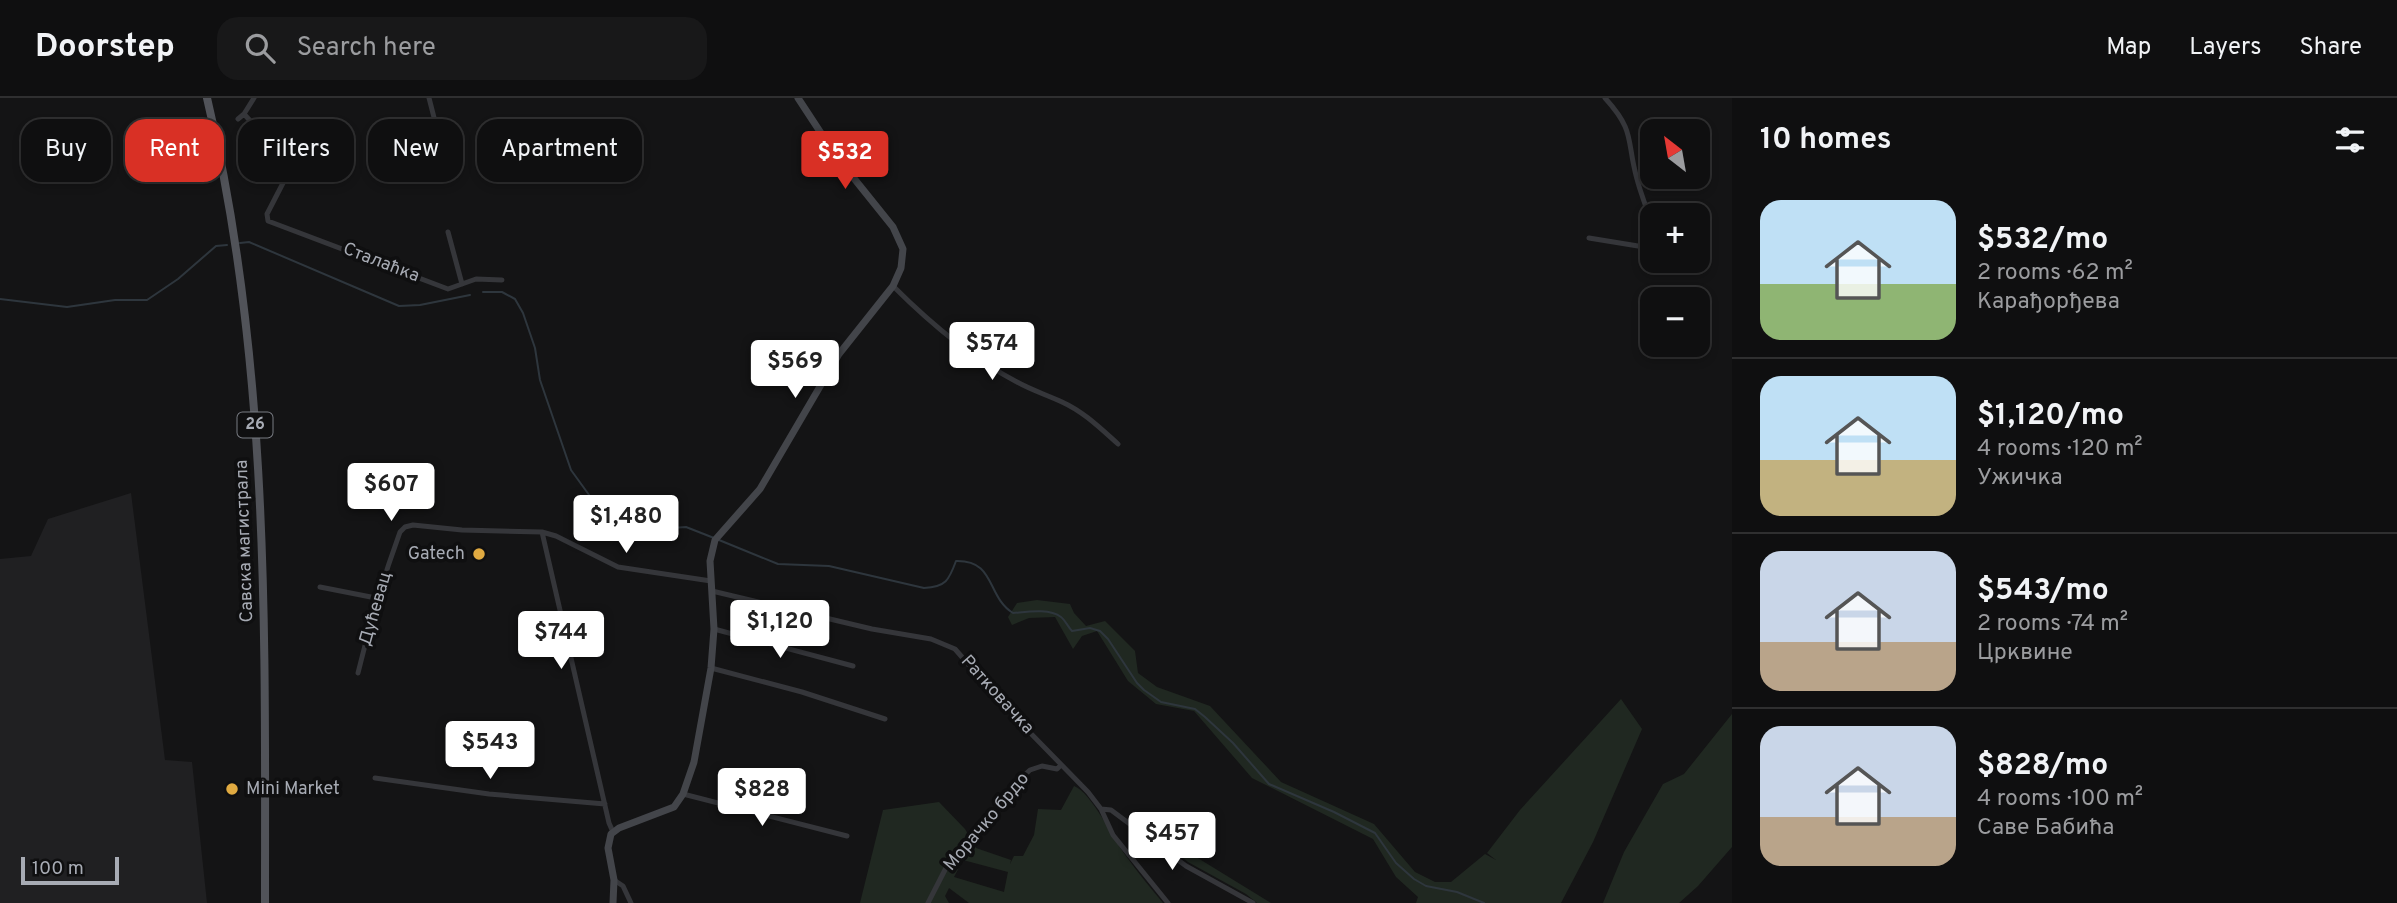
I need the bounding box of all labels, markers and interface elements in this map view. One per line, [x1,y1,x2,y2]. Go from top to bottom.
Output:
search box [217,17,707,80]
text: Doorstep [35,27,175,69]
icon: search [241,29,279,67]
text: Search here [297,32,436,65]
text: Map [2106,33,2151,63]
text: Layers [2189,33,2261,63]
text: Share [2299,33,2362,63]
chip: Buy [21,119,111,182]
chip: Rent [125,119,224,182]
chip: Filters [238,119,354,182]
chip: New [368,119,463,182]
chip: Apartment [477,119,642,182]
north arrow [1640,119,1710,189]
map controls [1640,119,1710,357]
icon: filters [2331,121,2369,159]
text: 10 homes [1760,122,1891,159]
pin: $532 [804,132,886,191]
text: $532 [817,139,873,168]
button: + [1640,203,1710,273]
text: $532/mo [1977,222,2108,259]
icon: home [1816,228,1900,312]
street label: Сталаћка [339,238,423,288]
text: 2 rooms · 62 m² [1977,259,2133,288]
button: − [1640,287,1710,357]
text: Карађорђева [1977,288,2120,317]
pin: $574 [951,322,1033,382]
text: $574 [965,330,1019,359]
pin: $569 [754,341,836,400]
text: $569 [767,348,823,377]
text: $1,120/mo [1977,398,2124,435]
icon: home [1816,404,1900,488]
road number: 26 [238,412,272,438]
text: 4 rooms · 120 m² [1977,435,2143,464]
street label: Савска магистрала [231,459,259,623]
pin: $607 [350,464,432,523]
text: Ужичка [1977,464,2063,493]
text: $607 [363,471,419,500]
pin: $1,480 [569,496,683,555]
text: $1,480 [589,503,663,532]
place label: Gatech [408,543,465,566]
marker: Gatech [471,546,487,562]
street label: Дућевац [354,569,398,649]
text: $543/mo [1977,573,2109,610]
icon: home [1816,579,1900,663]
pin: $1,120 [723,601,837,660]
text: $1,120 [746,608,814,637]
text: 2 rooms · 74 m² [1977,610,2128,639]
pin: $744 [520,612,602,671]
text: $744 [534,619,588,648]
text: Црквине [1977,639,2073,668]
street label: Ратковачка [955,651,1039,739]
pin: $543 [449,722,531,781]
text: $543 [462,729,518,758]
text: $828/mo [1977,748,2108,785]
icon: home [1816,754,1900,838]
pin: $828 [721,768,803,828]
street label: Морачко брдо [939,768,1035,876]
text: $828 [734,776,790,805]
place label: Mini Market [246,778,340,801]
marker: Mini Market [224,781,240,797]
text: 4 rooms · 100 m² [1977,785,2143,814]
pin: $457 [1131,812,1213,872]
text: Саве Бабића [1977,814,2114,843]
text: $457 [1144,820,1200,849]
scale bar [21,854,119,886]
text: 100 m [32,857,84,881]

